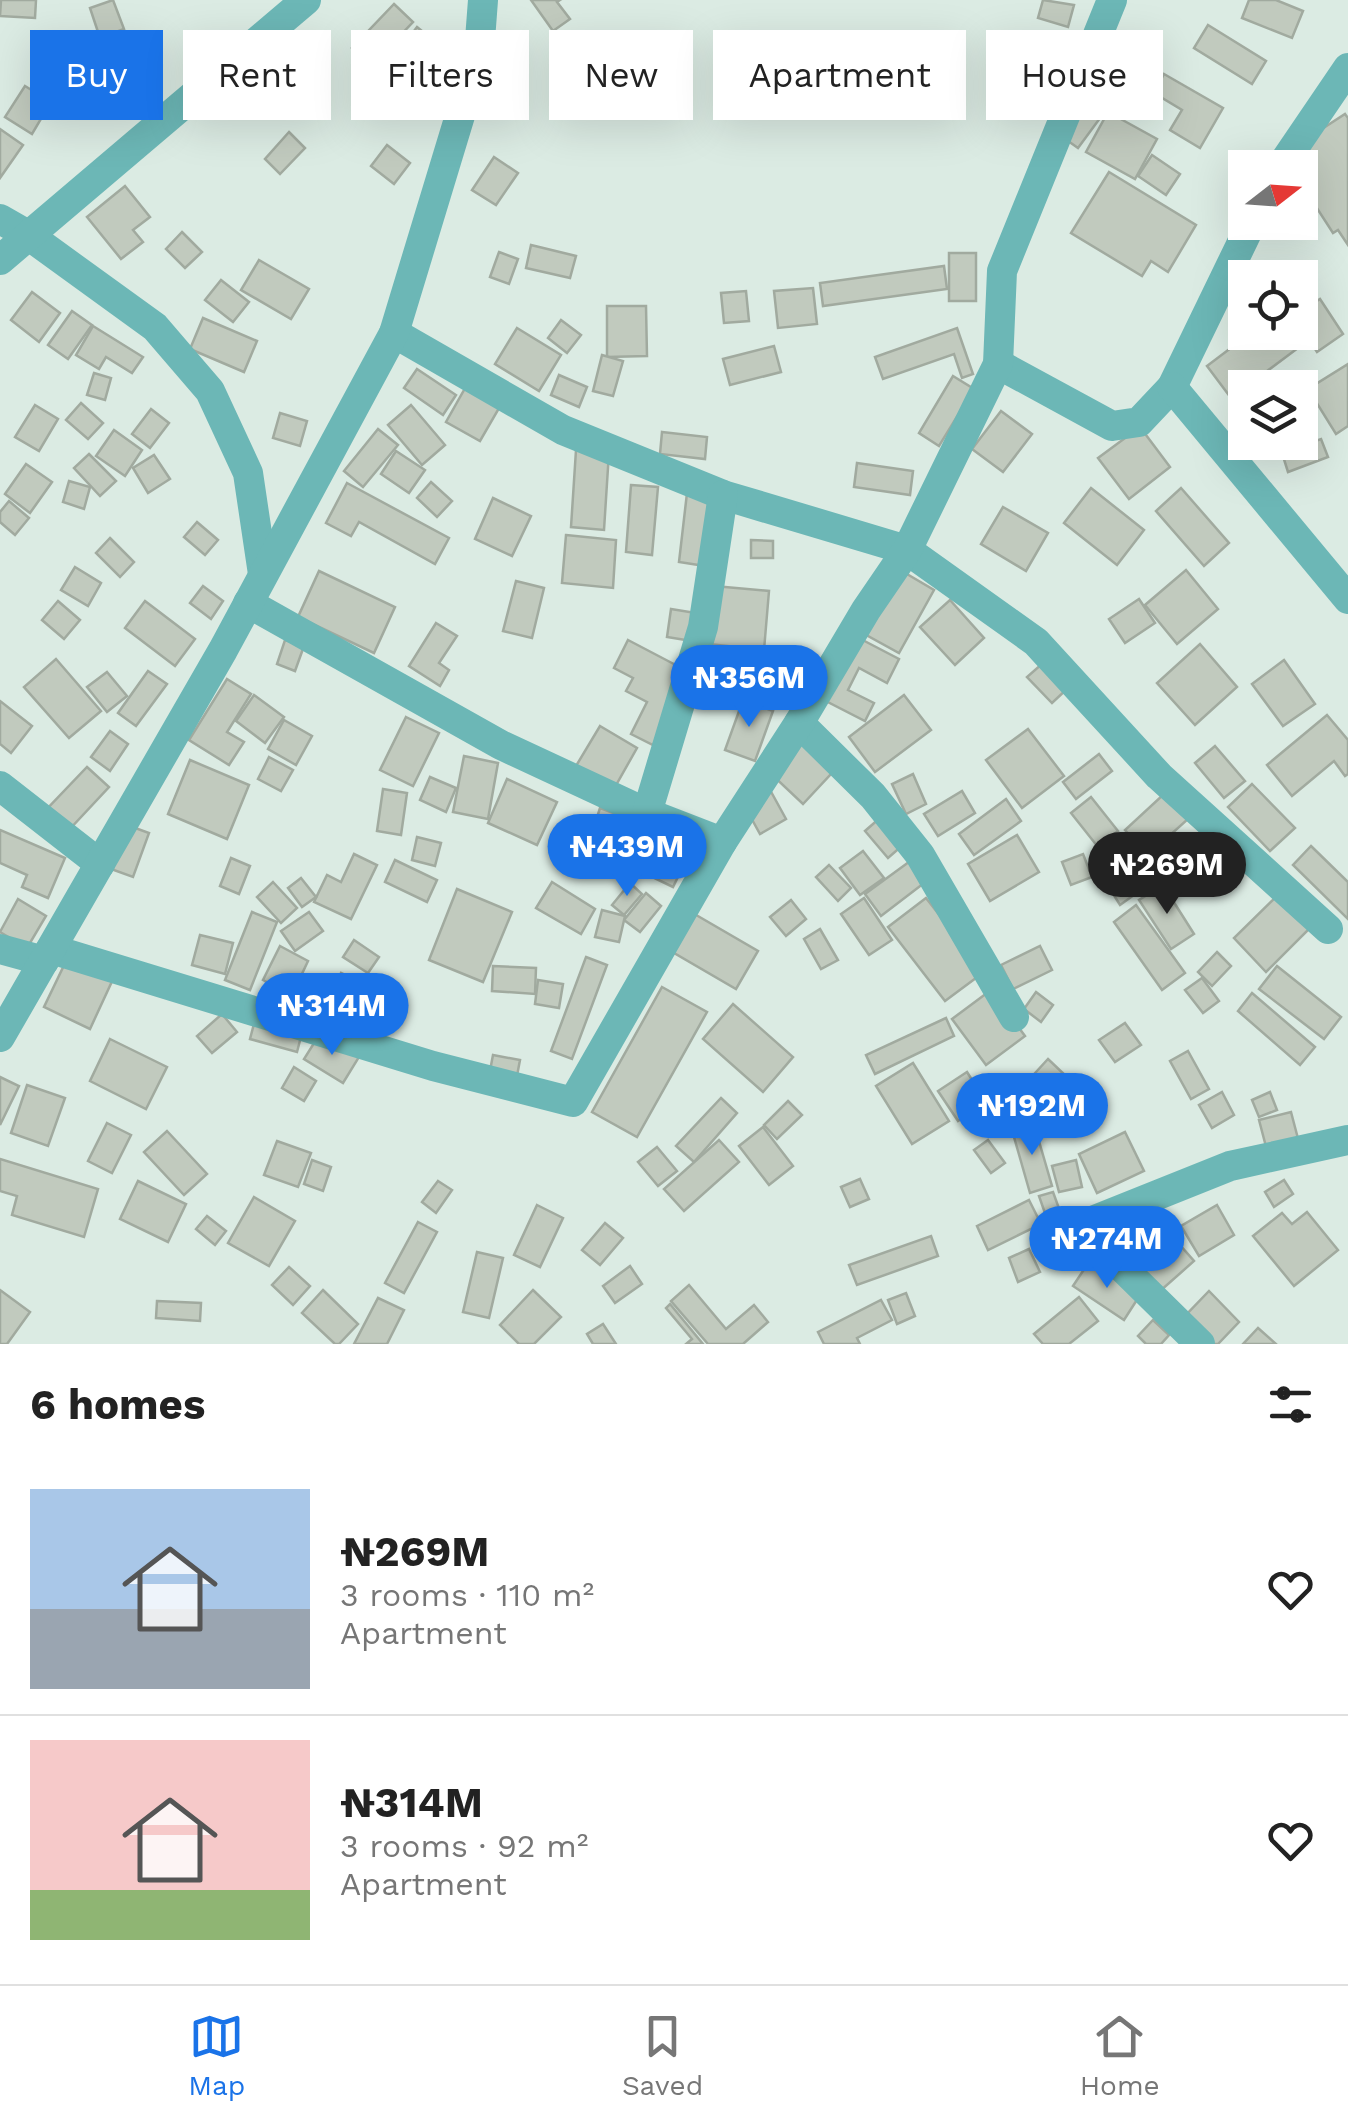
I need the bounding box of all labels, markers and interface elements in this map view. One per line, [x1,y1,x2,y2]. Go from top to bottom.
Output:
chip: Buy [30,30,163,120]
chip: Rent [183,30,331,120]
chip: Filters [351,30,529,120]
chip: New [549,30,693,120]
chip: Apartment [713,30,966,120]
chip: House [986,30,1163,120]
north arrow [1228,150,1318,240]
map controls [1228,150,1318,460]
button: locate [1228,260,1318,350]
button: layers [1228,370,1318,460]
pin: ₦356M [679,645,819,730]
text: ₦356M [693,658,805,696]
pin: ₦439M [557,814,697,899]
text: ₦439M [570,827,684,865]
pin: ₦269M [1097,832,1237,917]
text: ₦269M [1110,845,1224,883]
pin: ₦314M [262,973,402,1058]
text: ₦314M [278,986,386,1024]
pin: ₦192M [962,1073,1102,1158]
text: ₦192M [978,1086,1086,1124]
pin: ₦274M [1037,1206,1177,1291]
text: ₦274M [1051,1219,1163,1257]
icon: filters [1263,1377,1318,1432]
text: 6 homes [30,1380,205,1429]
text: ₦269M [340,1527,490,1576]
icon: home [110,1529,230,1649]
icon: heart [1263,1562,1318,1617]
text: 3 rooms · 110 m² [340,1576,594,1614]
text: Apartment [340,1614,507,1652]
text: ₦314M [340,1778,483,1827]
icon: home [110,1780,230,1900]
icon: heart [1263,1813,1318,1868]
text: 3 rooms · 92 m² [340,1827,588,1865]
text: Apartment [340,1865,507,1903]
tab: Map [188,2009,245,2102]
tab: Saved [622,2009,703,2102]
tab: Home [1080,2009,1160,2102]

